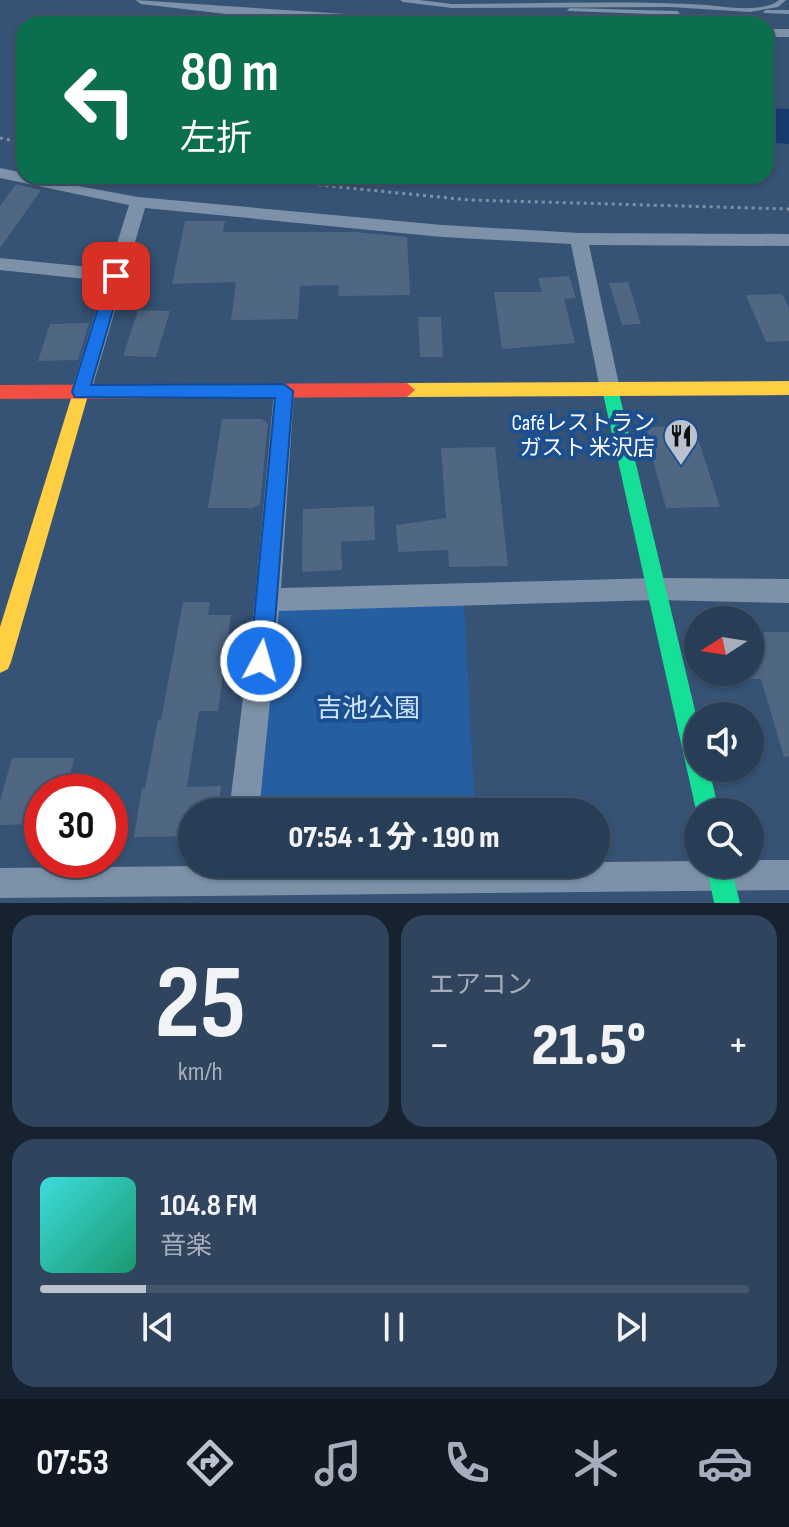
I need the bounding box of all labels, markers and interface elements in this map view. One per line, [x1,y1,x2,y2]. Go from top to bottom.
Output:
text: 80 m [180,40,279,107]
icon: left [48,48,152,152]
text: 左折 [180,118,252,161]
pin [82,242,150,310]
icon: arrive [94,254,138,298]
place label: Caféレストラン ガスト 米沢店 [512,410,655,462]
restaurant icon: Caféレストラン ガスト 米沢店 [662,417,700,467]
north arrow [684,606,764,686]
map controls [684,606,764,878]
position arrow [219,619,303,703]
park label: 吉池公園 [316,694,420,725]
button: sound [684,702,764,782]
speed limit sign: 30 [24,774,128,878]
button: search [684,798,764,878]
text: 07:54 · 1 分 · 190 m [289,820,499,856]
text: 25 [155,942,246,1067]
text: エアコン [429,970,533,1001]
text: 21.5° [532,1010,646,1082]
text: − [429,1019,450,1072]
text: + [727,1019,749,1072]
text: km/h [178,1057,223,1088]
text: 104.8 FM [160,1188,257,1224]
text: 音楽 [160,1231,212,1262]
icon: previous [136,1305,180,1349]
icon: pause [372,1305,416,1349]
icon: next [609,1305,653,1349]
icon: directions [182,1435,238,1491]
icon: music [310,1435,366,1491]
icon: phone [439,1435,495,1491]
icon: climate [568,1435,624,1491]
icon: car [697,1435,753,1491]
text: 07:53 [36,1442,109,1485]

